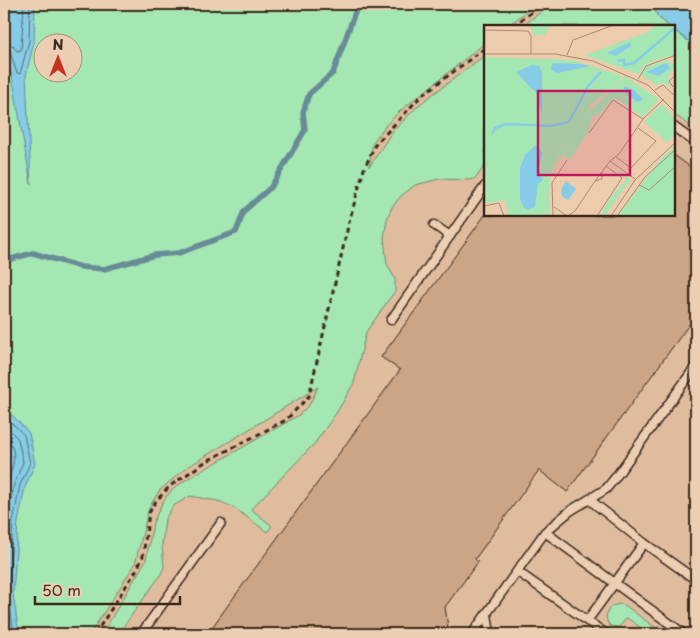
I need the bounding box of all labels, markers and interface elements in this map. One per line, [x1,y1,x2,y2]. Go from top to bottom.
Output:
inset map [484,25,675,216]
north arrow [32,32,82,82]
text: N [52,34,64,55]
scale bar [35,573,180,605]
text: 50 m [42,578,81,601]

